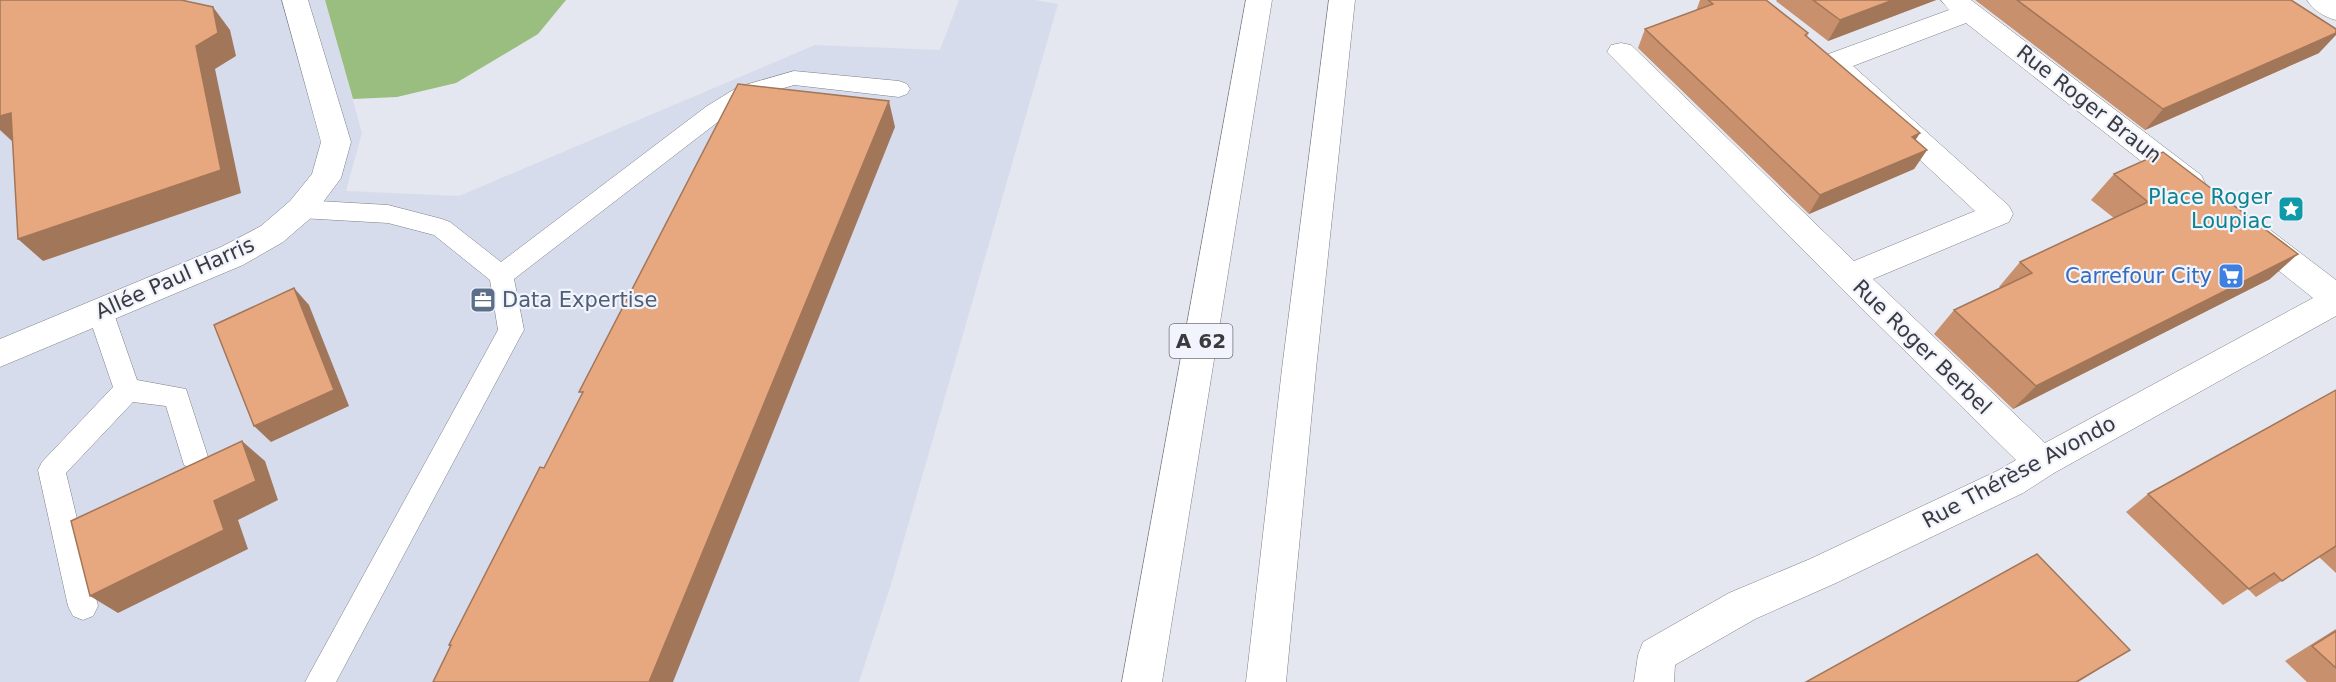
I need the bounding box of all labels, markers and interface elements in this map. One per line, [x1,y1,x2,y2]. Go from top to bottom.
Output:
street label: Rue Roger Braun [2012,40,2166,168]
place label: Place Roger Loupiac [2148,185,2272,233]
place icon: Place Roger Loupiac [2276,194,2306,224]
street label: Allée Paul Harris [92,232,258,324]
supermarket icon: Carrefour City [2216,261,2246,291]
place label: Carrefour City [2065,264,2212,288]
street label: Rue Roger Berbel [1848,275,1996,419]
office icon: Data Expertise [468,285,498,315]
place label: Data Expertise [502,288,657,312]
road number: A 62 [1170,324,1232,358]
street label: Rue Thérèse Avondo [1918,411,2120,533]

